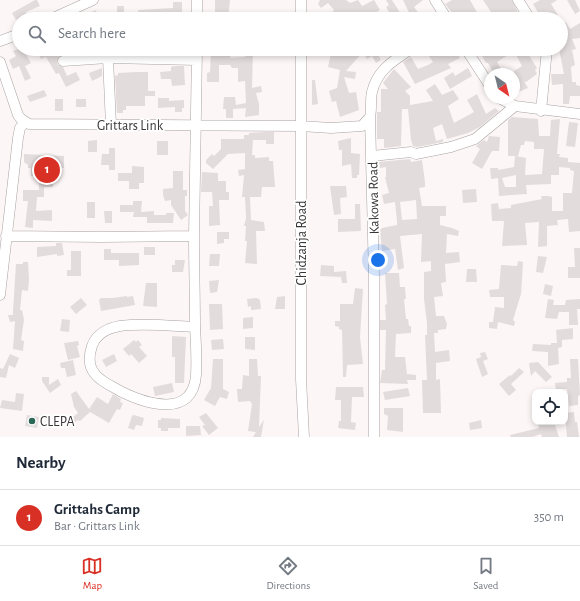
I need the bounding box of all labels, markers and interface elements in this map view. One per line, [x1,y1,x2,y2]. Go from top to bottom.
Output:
search box [12,12,568,56]
icon: search [26,23,48,45]
text: Search here [58,26,126,41]
north arrow [484,68,520,104]
street label: Grittars Link [97,119,164,133]
pin: 1 [34,155,60,185]
street label: Kakowa Road [366,162,382,234]
street label: Chidzanja Road [295,201,309,285]
your location [368,250,388,270]
map controls [532,389,568,425]
button: locate [532,389,568,425]
place label: CLEPA [40,415,75,429]
marker: CLEPA [27,416,37,426]
text: Nearby [16,454,66,471]
text: Grittahs Camp [54,502,140,517]
text: 1 [27,511,31,524]
text: 350 m [534,511,564,524]
text: Bar · Grittars Link [54,520,140,533]
tab: Map [81,555,103,592]
tab: Directions [266,555,310,592]
tab: Saved [473,555,498,592]

